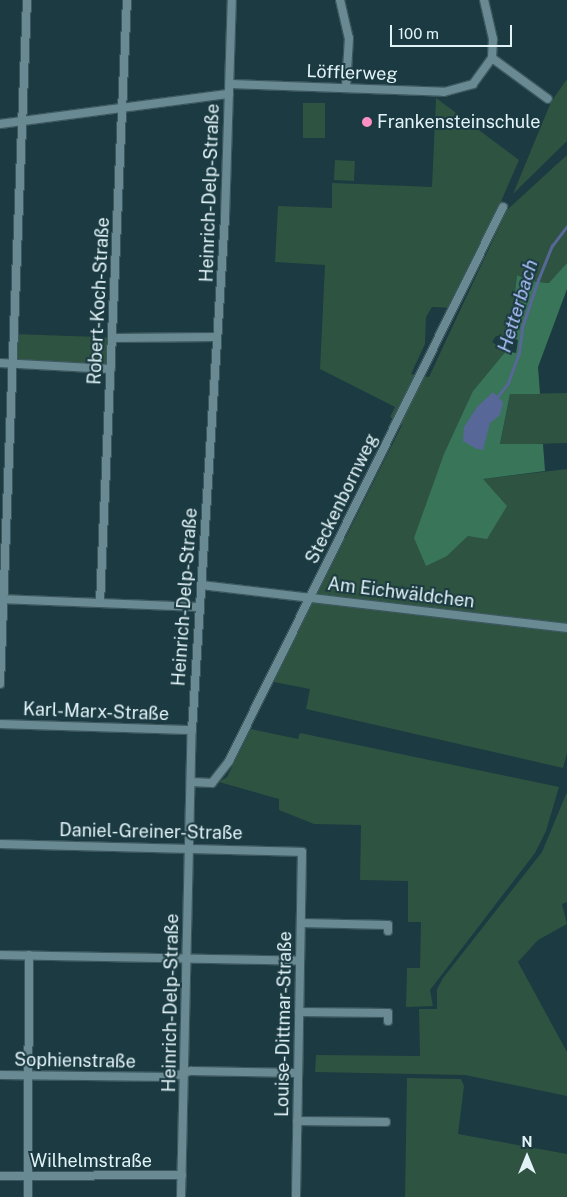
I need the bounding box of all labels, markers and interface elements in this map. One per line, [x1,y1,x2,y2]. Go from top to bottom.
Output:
scale bar [392,15,514,47]
text: 100 m [398,25,439,42]
street label: Löfflerweg [306,61,398,85]
street label: Heinrich-Delp-Straße [196,103,224,283]
place label: Frankensteinschule [377,111,541,133]
marker: Frankensteinschule [361,116,373,128]
street label: Robert-Koch-Straße [84,217,114,385]
water label: Hetterbach [493,257,543,355]
street label: Steckenbornweg [301,431,383,567]
street label: Heinrich-Delp-Straße [168,507,202,687]
street label: Am Eichwäldchen [326,573,476,613]
street label: Karl-Marx-Straße [23,699,169,725]
street label: Daniel-Greiner-Straße [59,820,243,844]
street label: Heinrich-Delp-Straße [159,913,183,1093]
street label: Louise-Dittmar-Straße [272,931,296,1117]
street label: Sophienstraße [14,1049,136,1073]
north arrow [502,1132,552,1182]
text: N [522,1134,532,1150]
street label: Wilhelmstraße [30,1150,152,1172]

